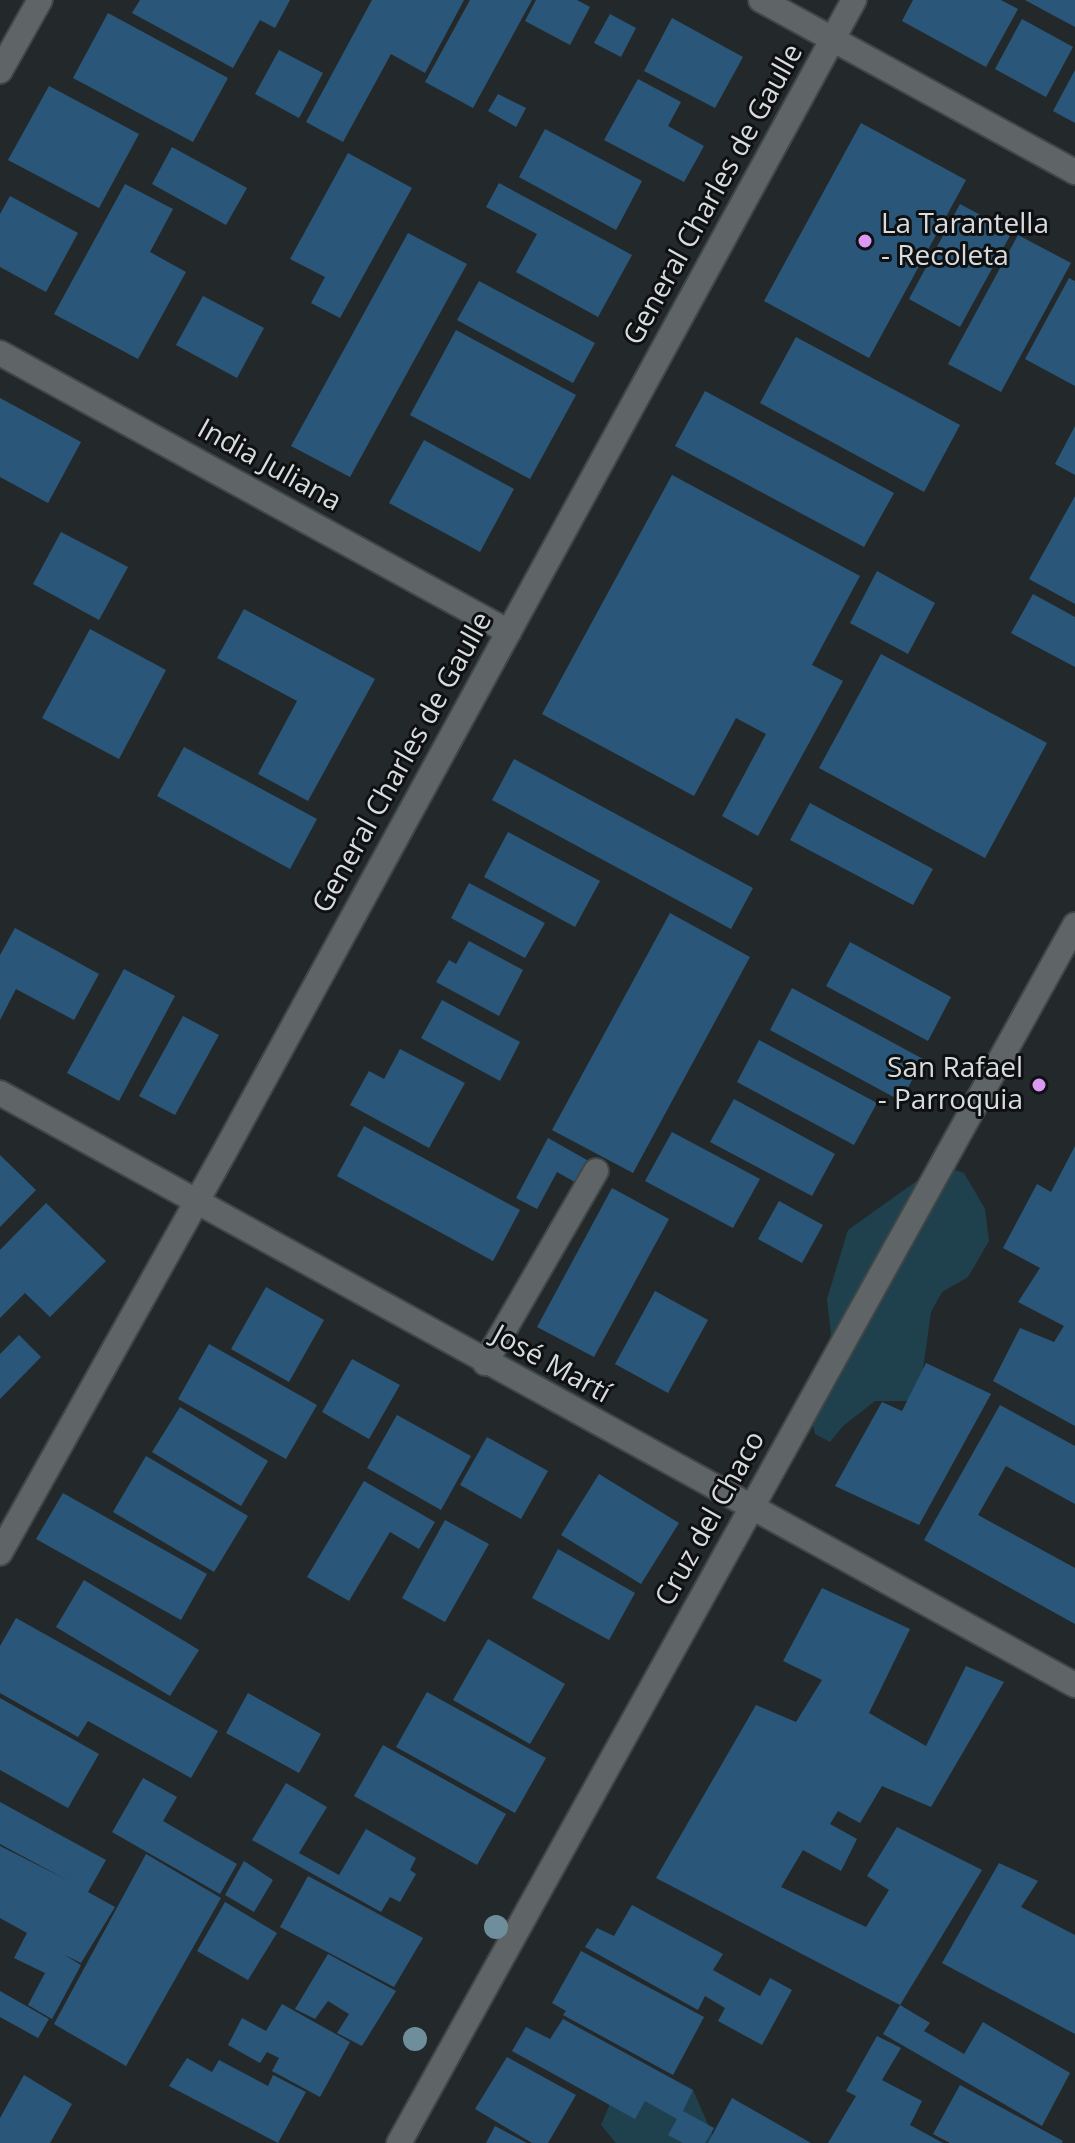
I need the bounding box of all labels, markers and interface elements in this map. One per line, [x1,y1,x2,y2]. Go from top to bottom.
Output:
street label: General Charles de Gaulle [617,39,811,351]
place label: La Tarantella - Recoleta [881,208,1049,274]
marker: La Tarantella - Recoleta [856,232,874,250]
street label: India Juliana [191,413,347,519]
street label: General Charles de Gaulle [306,607,500,919]
place label: San Rafael - Parroquia [878,1052,1023,1118]
marker: San Rafael - Parroquia [1030,1076,1048,1094]
street label: José Martí [486,1319,616,1411]
street label: Cruz del Chaco [649,1426,773,1612]

